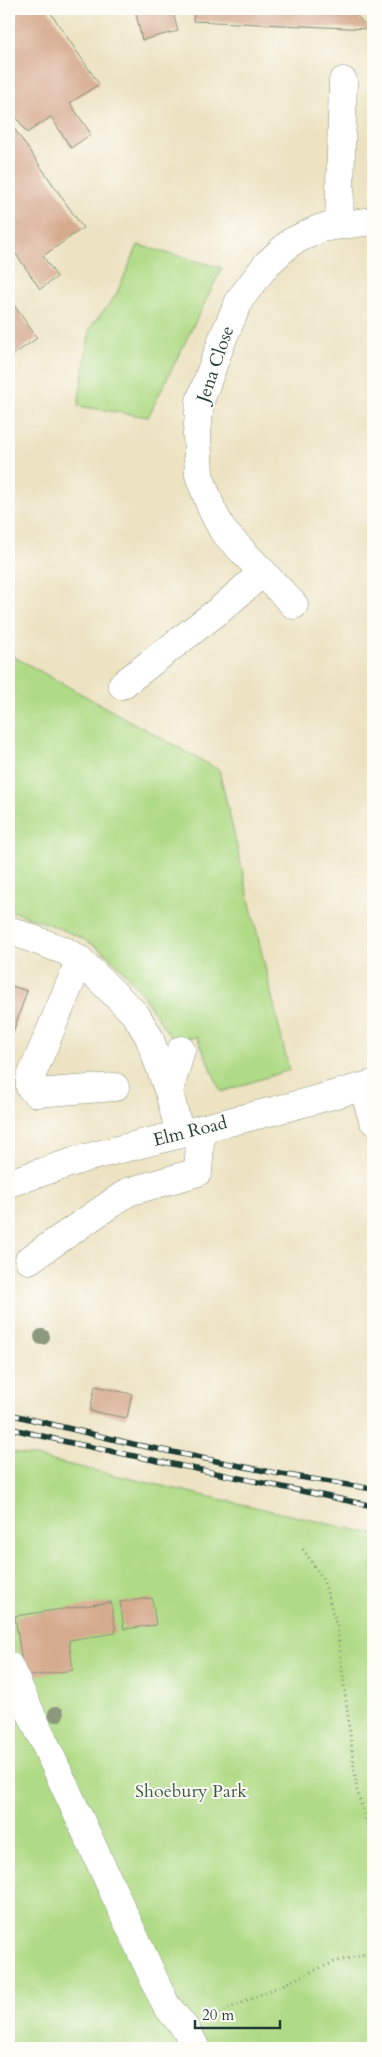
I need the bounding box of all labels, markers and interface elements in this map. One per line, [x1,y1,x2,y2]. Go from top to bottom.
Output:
street label: Jena Close [190,323,240,409]
street label: Elm Road [151,1110,230,1153]
park label: Shoebury Park [135,1779,247,1804]
scale bar [195,1997,280,2029]
text: 20 m [202,2005,234,2025]

